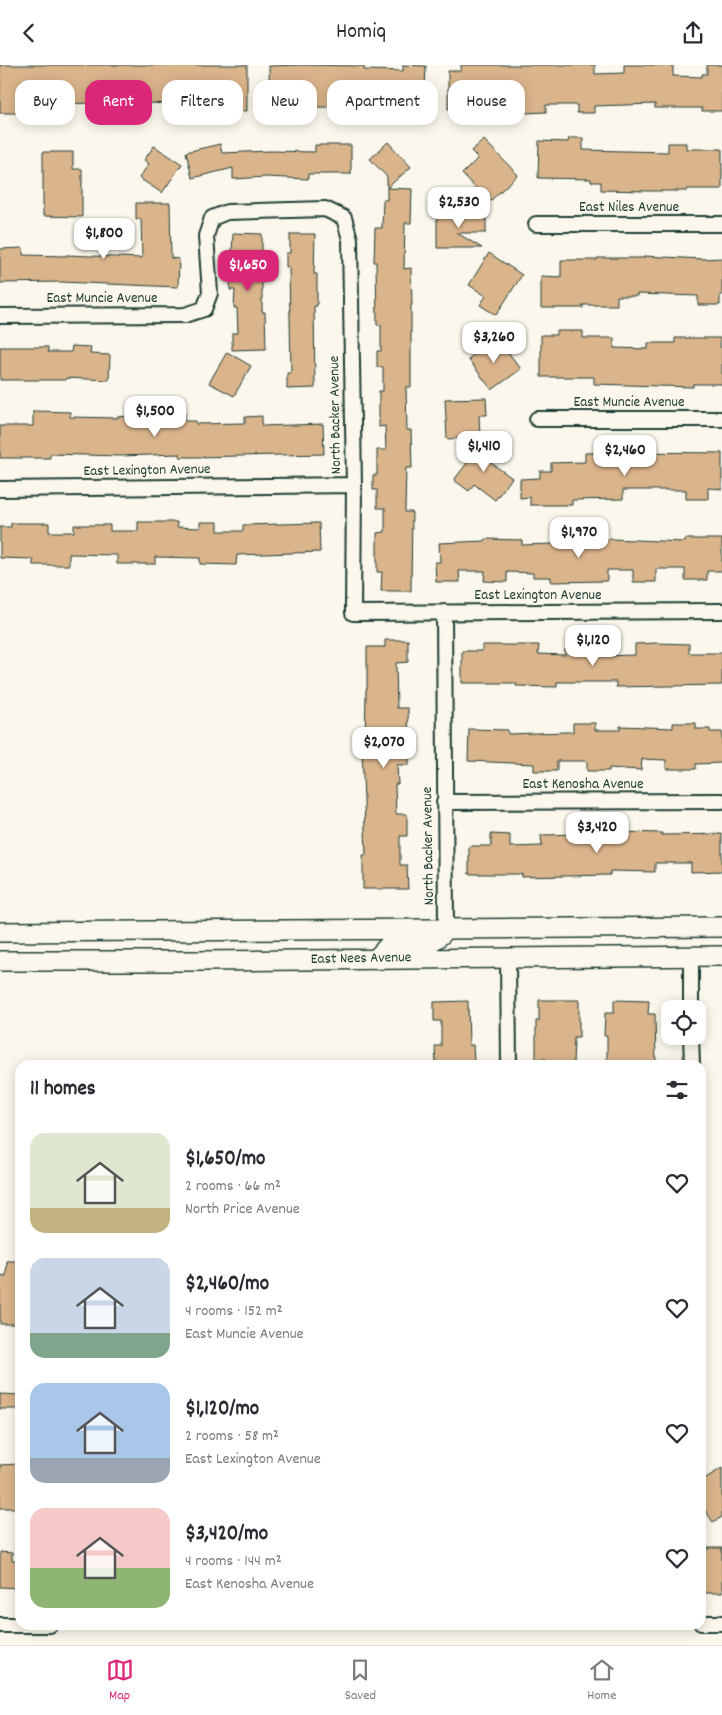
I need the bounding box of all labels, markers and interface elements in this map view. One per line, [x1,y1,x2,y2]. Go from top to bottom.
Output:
text: Homiq [336,17,386,48]
icon: back [15,19,43,47]
icon: share [679,19,707,47]
chip: Buy [15,80,75,125]
chip: Rent [85,80,152,125]
chip: Filters [162,80,243,125]
chip: New [253,80,317,125]
chip: Apartment [327,80,438,125]
chip: House [448,80,525,125]
pin: $2,530 [418,186,500,229]
text: $2,530 [438,191,480,214]
street label: East Niles Avenue [579,197,680,219]
pin: $1,800 [63,217,145,260]
text: $1,800 [85,222,123,245]
pin: $1,650 [207,249,289,292]
text: $1,650 [229,254,267,277]
street label: East Muncie Avenue [46,288,158,310]
pin: $3,260 [453,321,535,364]
text: $3,260 [473,326,515,349]
street label: North Backer Avenue [324,355,348,474]
street label: East Muncie Avenue [573,392,685,414]
pin: $1,500 [114,395,196,438]
text: $1,500 [135,400,175,423]
pin: $1,410 [443,431,525,473]
text: $1,410 [467,435,501,458]
pin: $2,460 [584,435,666,477]
text: $2,460 [604,439,646,462]
street label: East Lexington Avenue [83,459,211,483]
pin: $1,970 [538,517,620,559]
text: $1,970 [561,521,597,544]
street label: East Lexington Avenue [474,585,602,607]
pin: $1,120 [552,625,634,667]
text: $1,120 [576,629,610,652]
pin: $2,070 [343,727,425,769]
text: $2,070 [363,731,405,754]
street label: East Kenosha Avenue [523,774,644,796]
street label: North Backer Avenue [417,786,441,905]
pin: $3,420 [556,811,638,854]
text: $3,420 [577,816,617,839]
street label: East Nees Avenue [311,947,412,971]
map controls [661,1000,706,1045]
button: locate [661,1000,706,1045]
text: 11 homes [30,1075,95,1105]
icon: filters [663,1076,691,1104]
text: $1,650/mo [185,1145,265,1175]
icon: home [70,1153,130,1213]
icon: heart [663,1169,691,1197]
text: 2 rooms · 66 m² [185,1175,281,1198]
text: North Price Avenue [185,1198,300,1221]
text: $2,460/mo [185,1270,269,1300]
icon: home [70,1278,130,1338]
icon: heart [663,1294,691,1322]
text: 4 rooms · 152 m² [185,1300,283,1323]
text: East Muncie Avenue [185,1323,304,1346]
text: $1,120/mo [185,1395,259,1425]
icon: home [70,1403,130,1463]
icon: heart [663,1419,691,1447]
text: 2 rooms · 58 m² [185,1425,279,1448]
text: East Lexington Avenue [185,1448,321,1471]
text: $3,420/mo [185,1520,268,1550]
icon: home [70,1528,130,1588]
icon: heart [663,1544,691,1572]
text: 4 rooms · 144 m² [185,1550,281,1573]
text: East Kenosha Avenue [185,1573,314,1596]
tab: Map [106,1656,134,1706]
tab: Saved [345,1656,376,1706]
tab: Home [587,1656,616,1706]

